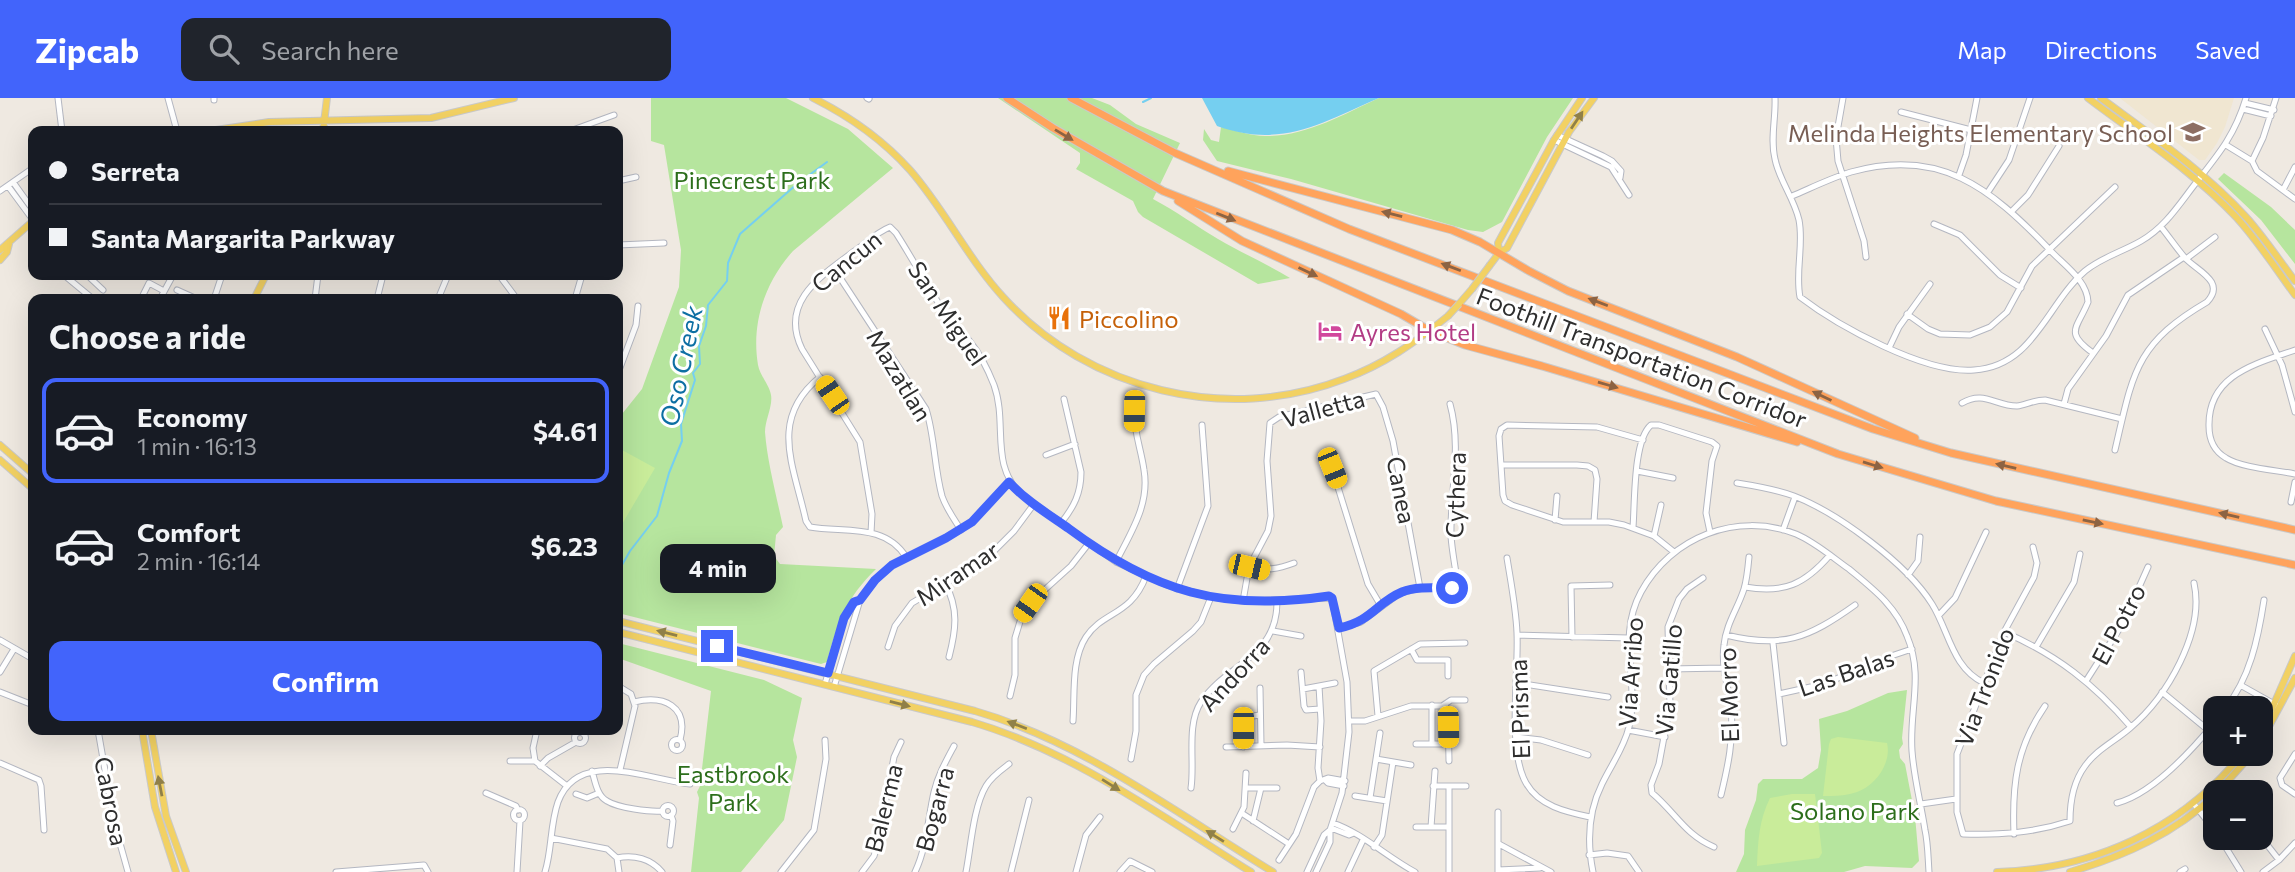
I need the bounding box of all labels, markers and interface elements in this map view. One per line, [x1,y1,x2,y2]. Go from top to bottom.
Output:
search box [181,18,671,81]
text: Zipcab [35,29,139,70]
icon: search [205,30,243,68]
text: Search here [261,34,399,65]
text: Map [1957,35,2007,64]
text: Directions [2045,35,2157,64]
text: Saved [2195,35,2260,64]
one-way arrow [1570,111,1584,129]
place label: Melinda Heights Elementary School [1788,118,2173,147]
school or university icon: Melinda Heights Elementary School [2179,118,2207,146]
one-way arrow [1055,129,1074,141]
text: Serreta [91,155,180,186]
park label: Pinecrest Park [674,165,830,194]
one-way arrow [1381,208,1403,219]
one-way arrow [1216,211,1237,222]
text: Santa Margarita Parkway [91,222,395,253]
street label: Cancun [805,224,887,298]
street label: San Miguel [903,255,993,371]
one-way arrow [1441,261,1462,272]
one-way arrow [1298,266,1318,278]
street label: Foothill Transportation Corridor [1473,281,1812,434]
one-way arrow [1588,297,1609,308]
water label: Oso Creek [652,302,708,429]
restaurant icon: Piccolino [1045,304,1073,332]
place label: Piccolino [1079,304,1179,333]
text: Choose a ride [49,316,246,356]
hotel icon: Ayres Hotel [1316,317,1344,345]
place label: Ayres Hotel [1350,317,1476,346]
street label: Mazatlan [861,324,939,426]
car [812,372,853,418]
one-way arrow [1597,381,1618,391]
street label: Valletta [1278,383,1368,433]
car [1124,390,1145,432]
one-way arrow [1812,390,1832,401]
icon: car [53,399,116,462]
text: Economy [137,401,248,432]
text: $4.61 [533,415,598,446]
text: 1 min · 16:13 [137,432,257,460]
car [1315,445,1350,491]
street label: Cythera [1439,451,1471,539]
street label: Canea [1381,454,1423,526]
one-way arrow [1995,460,2017,471]
one-way arrow [1863,461,1884,471]
one-way arrow [2218,509,2240,520]
icon: car [53,514,116,577]
text: Comfort [137,516,240,547]
one-way arrow [2082,517,2104,528]
text: $6.23 [531,530,598,561]
street label: Miramar [910,534,1004,611]
callout: 4 min [659,545,775,594]
text: 2 min · 16:14 [137,547,260,575]
car [1227,552,1272,582]
text: 4 min [689,554,747,582]
route start [1436,572,1468,604]
street label: El Potro [2085,579,2151,669]
car [1010,580,1051,626]
street label: Via Arribo [1612,616,1648,728]
street label: Via Gatillo [1649,623,1687,737]
street label: Via Tronido [1948,624,2020,750]
one-way arrow [656,627,678,638]
route end [701,630,733,662]
street label: Andorra [1193,631,1275,717]
button: Confirm [49,641,602,721]
street label: Las Balas [1794,642,1898,702]
street label: El Morro [1712,647,1744,743]
street label: El Prisma [1503,658,1535,760]
map controls [2203,696,2273,850]
button: + [2203,696,2273,766]
one-way arrow [890,699,912,710]
car [1438,706,1459,748]
car [1233,707,1254,749]
one-way arrow [1006,719,1027,730]
street label: Cabrosa [89,754,135,848]
park label: Eastbrook Park [677,759,789,816]
street label: Balerma [858,761,908,855]
street label: Bogarra [909,763,959,855]
one-way arrow [154,775,165,797]
one-way arrow [1102,779,1121,792]
button: − [2203,780,2273,850]
park label: Solano Park [1790,796,1920,825]
one-way arrow [1205,830,1224,843]

